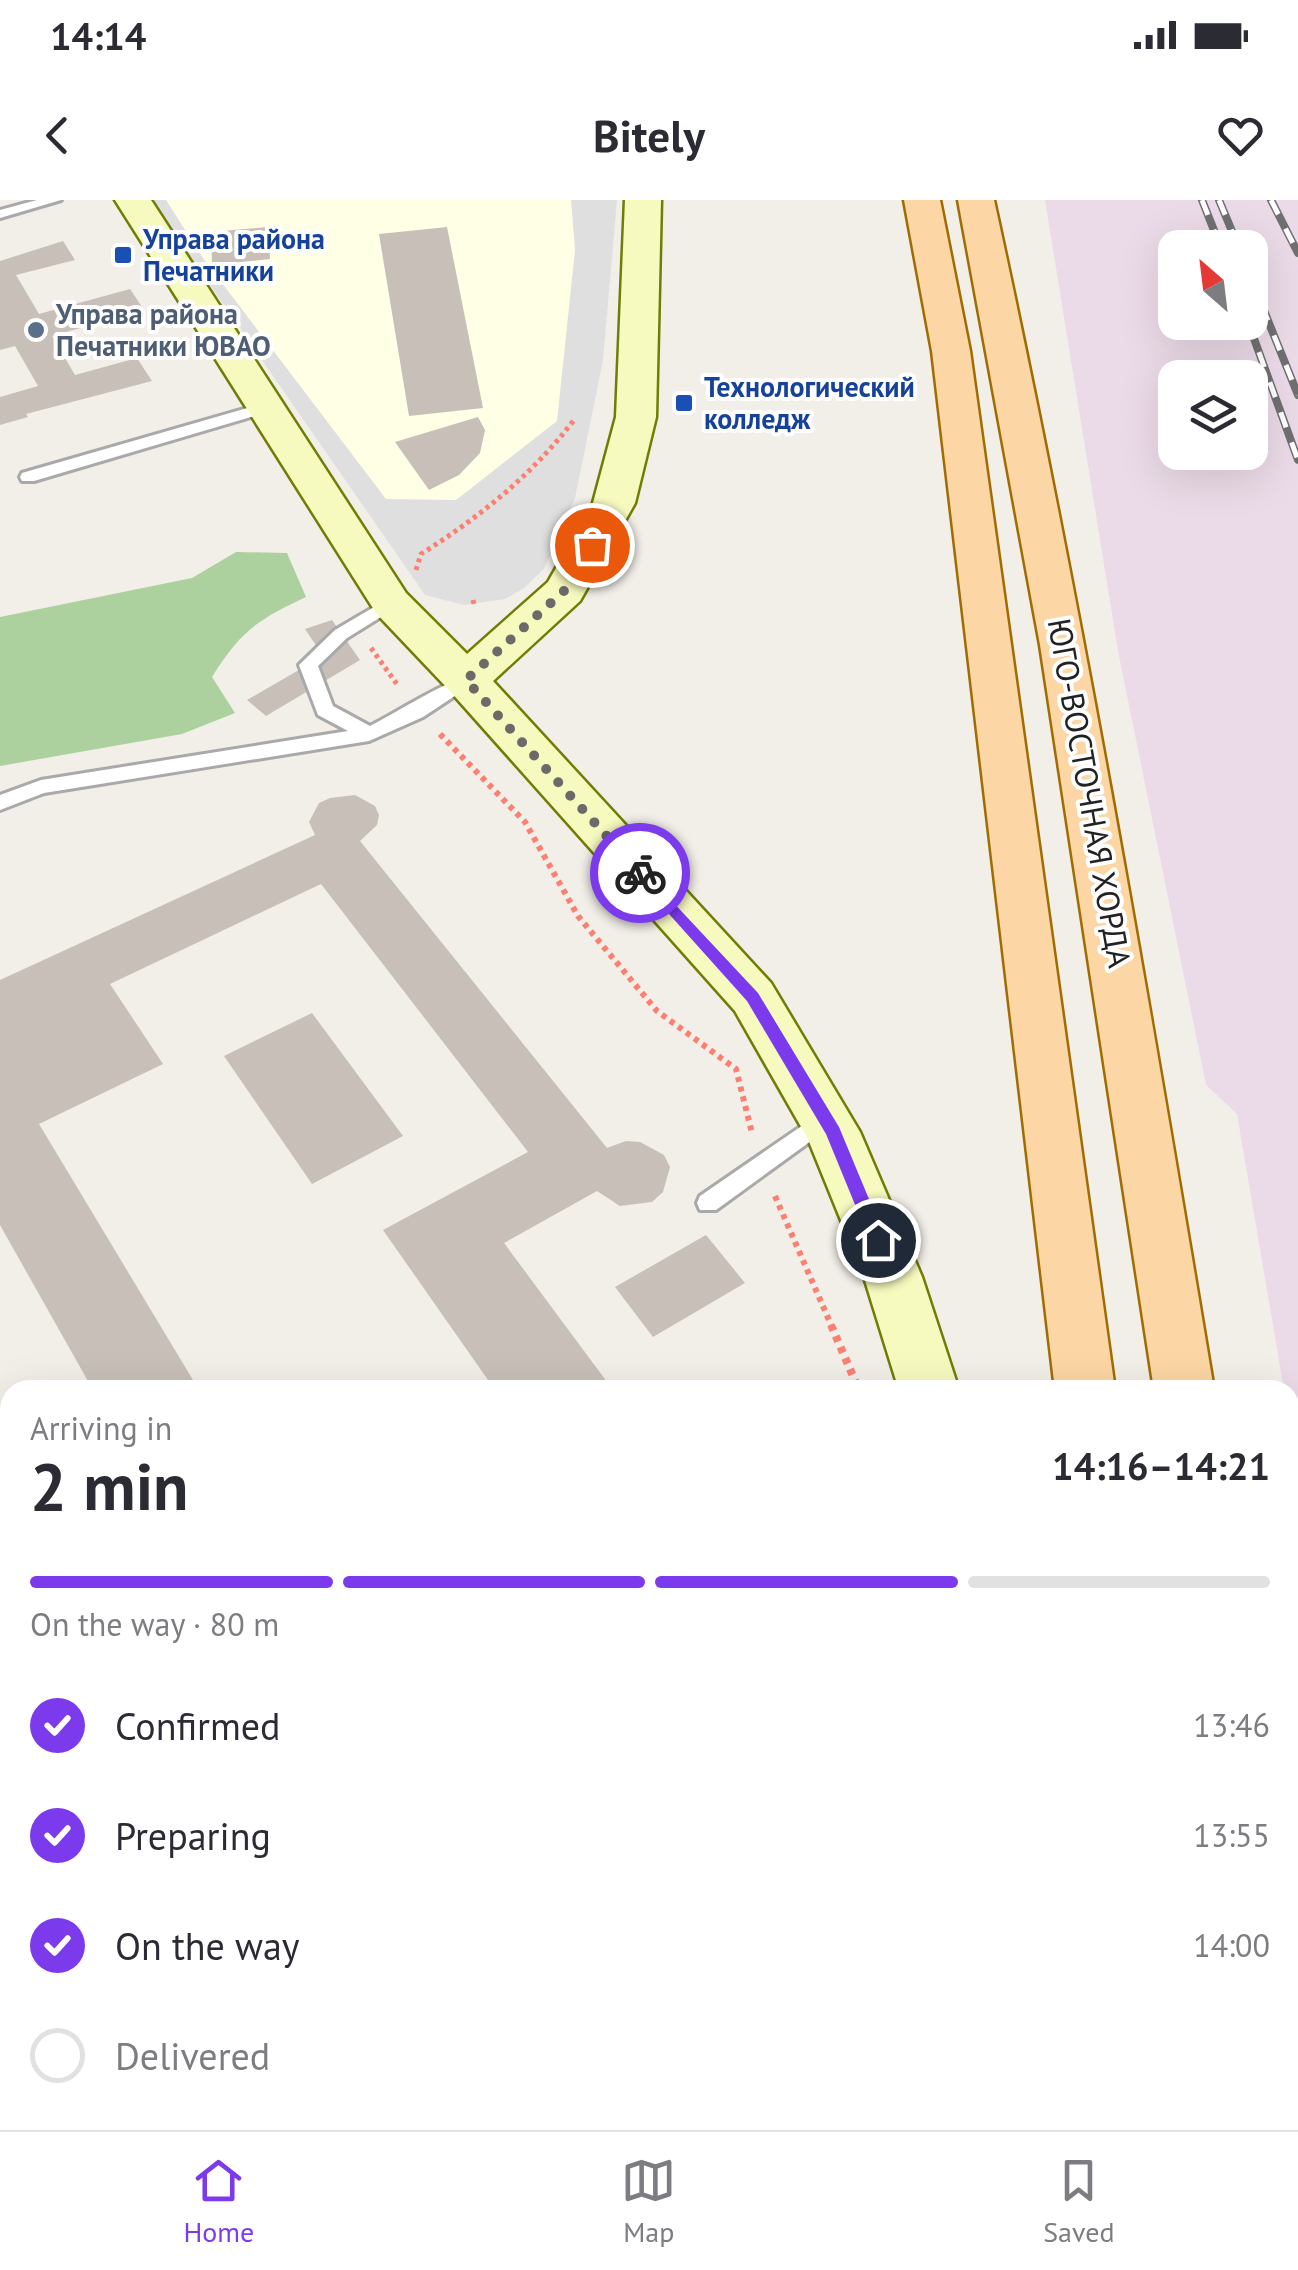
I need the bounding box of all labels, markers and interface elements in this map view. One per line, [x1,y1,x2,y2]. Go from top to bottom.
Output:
text: 14:14 [50,11,146,60]
text: Bitely [593,106,705,164]
icon: back [30,108,85,163]
icon: heart [1213,108,1268,163]
place label: Управа района Печатники [142,220,325,289]
north arrow [1158,230,1268,340]
map controls [1158,230,1268,470]
marker: Управа района Печатники [112,244,134,266]
place label: Управа района Печатники ЮВАО [55,295,271,364]
marker: Управа района Печатники ЮВАО [25,319,47,341]
button: layers [1158,360,1268,470]
place label: Технологический колледж [704,368,915,437]
marker: Технологический колледж [673,392,695,414]
pin [550,503,635,588]
icon: bag [565,518,620,573]
street label: ЮГО-ВОСТОЧНАЯ ХОРДА [1039,615,1141,971]
courier [590,823,690,923]
icon: bike [613,846,668,901]
pin [836,1198,921,1283]
icon: home [851,1213,906,1268]
text: Arriving in [30,1407,172,1449]
text: 14:16–14:21 [1052,1441,1270,1490]
text: 2 min [30,1444,189,1528]
text: On the way · 80 m [30,1603,279,1645]
icon: check [30,1698,85,1753]
text: Confirmed [115,1701,281,1750]
text: 13:46 [1193,1704,1270,1746]
icon: check [30,1808,85,1863]
text: Preparing [115,1811,271,1860]
text: 13:55 [1193,1814,1270,1856]
icon: check [30,1918,85,1973]
text: On the way [115,1921,300,1970]
text: 14:00 [1193,1924,1270,1966]
text: Delivered [115,2031,270,2080]
tab: Home [183,2153,254,2250]
tab: Map [621,2153,676,2250]
tab: Saved [1043,2153,1114,2250]

